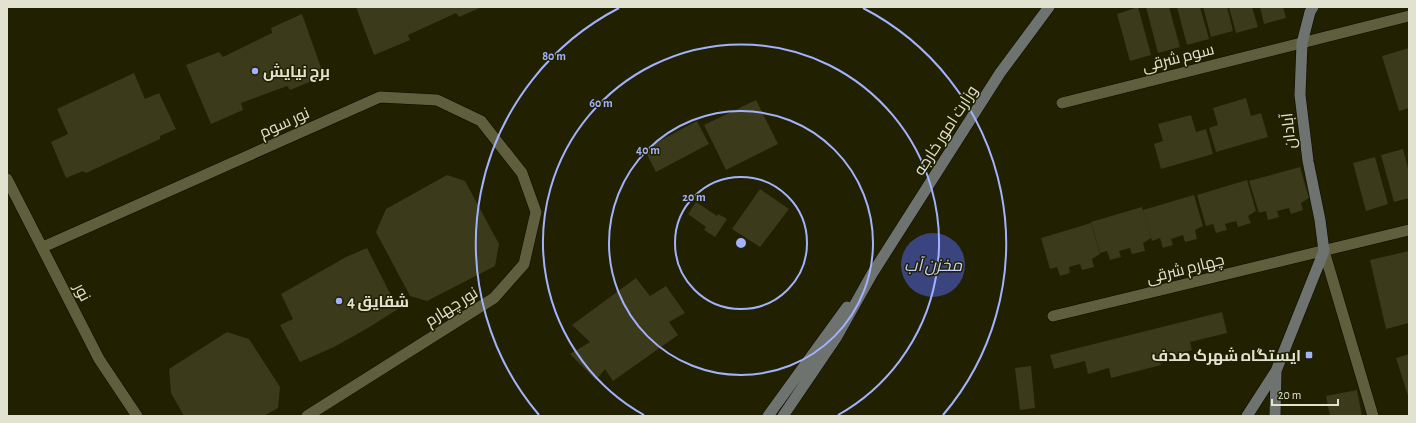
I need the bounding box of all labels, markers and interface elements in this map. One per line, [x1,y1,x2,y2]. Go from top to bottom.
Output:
street label: سوم شرقی [1140,40,1217,78]
text: 80 m [542,50,566,62]
place label: برج نیایش [263,63,330,82]
marker: برج نیایش [250,66,260,76]
street label: وزارت امور خارجه [911,83,982,179]
text: 60 m [589,97,613,109]
street label: نور سوم [257,105,313,144]
street label: آبادان [1278,111,1301,150]
text: 40 m [636,144,660,156]
text: 20 m [682,191,706,203]
centre of rings [734,236,748,250]
street label: چهارم شرقی [1145,251,1226,289]
water label: مخزن آب [904,256,963,276]
street label: نور [70,280,93,304]
street label: نور چهارم [422,284,482,332]
place label: شقایق 4 [347,293,409,311]
marker: شقایق 4 [334,296,344,306]
place label: ایستگاه شهرک صدف [1152,347,1301,365]
marker: ایستگاه شهرک صدف [1304,350,1314,360]
scale bar [1272,381,1338,407]
text: 20 m [1278,389,1301,401]

